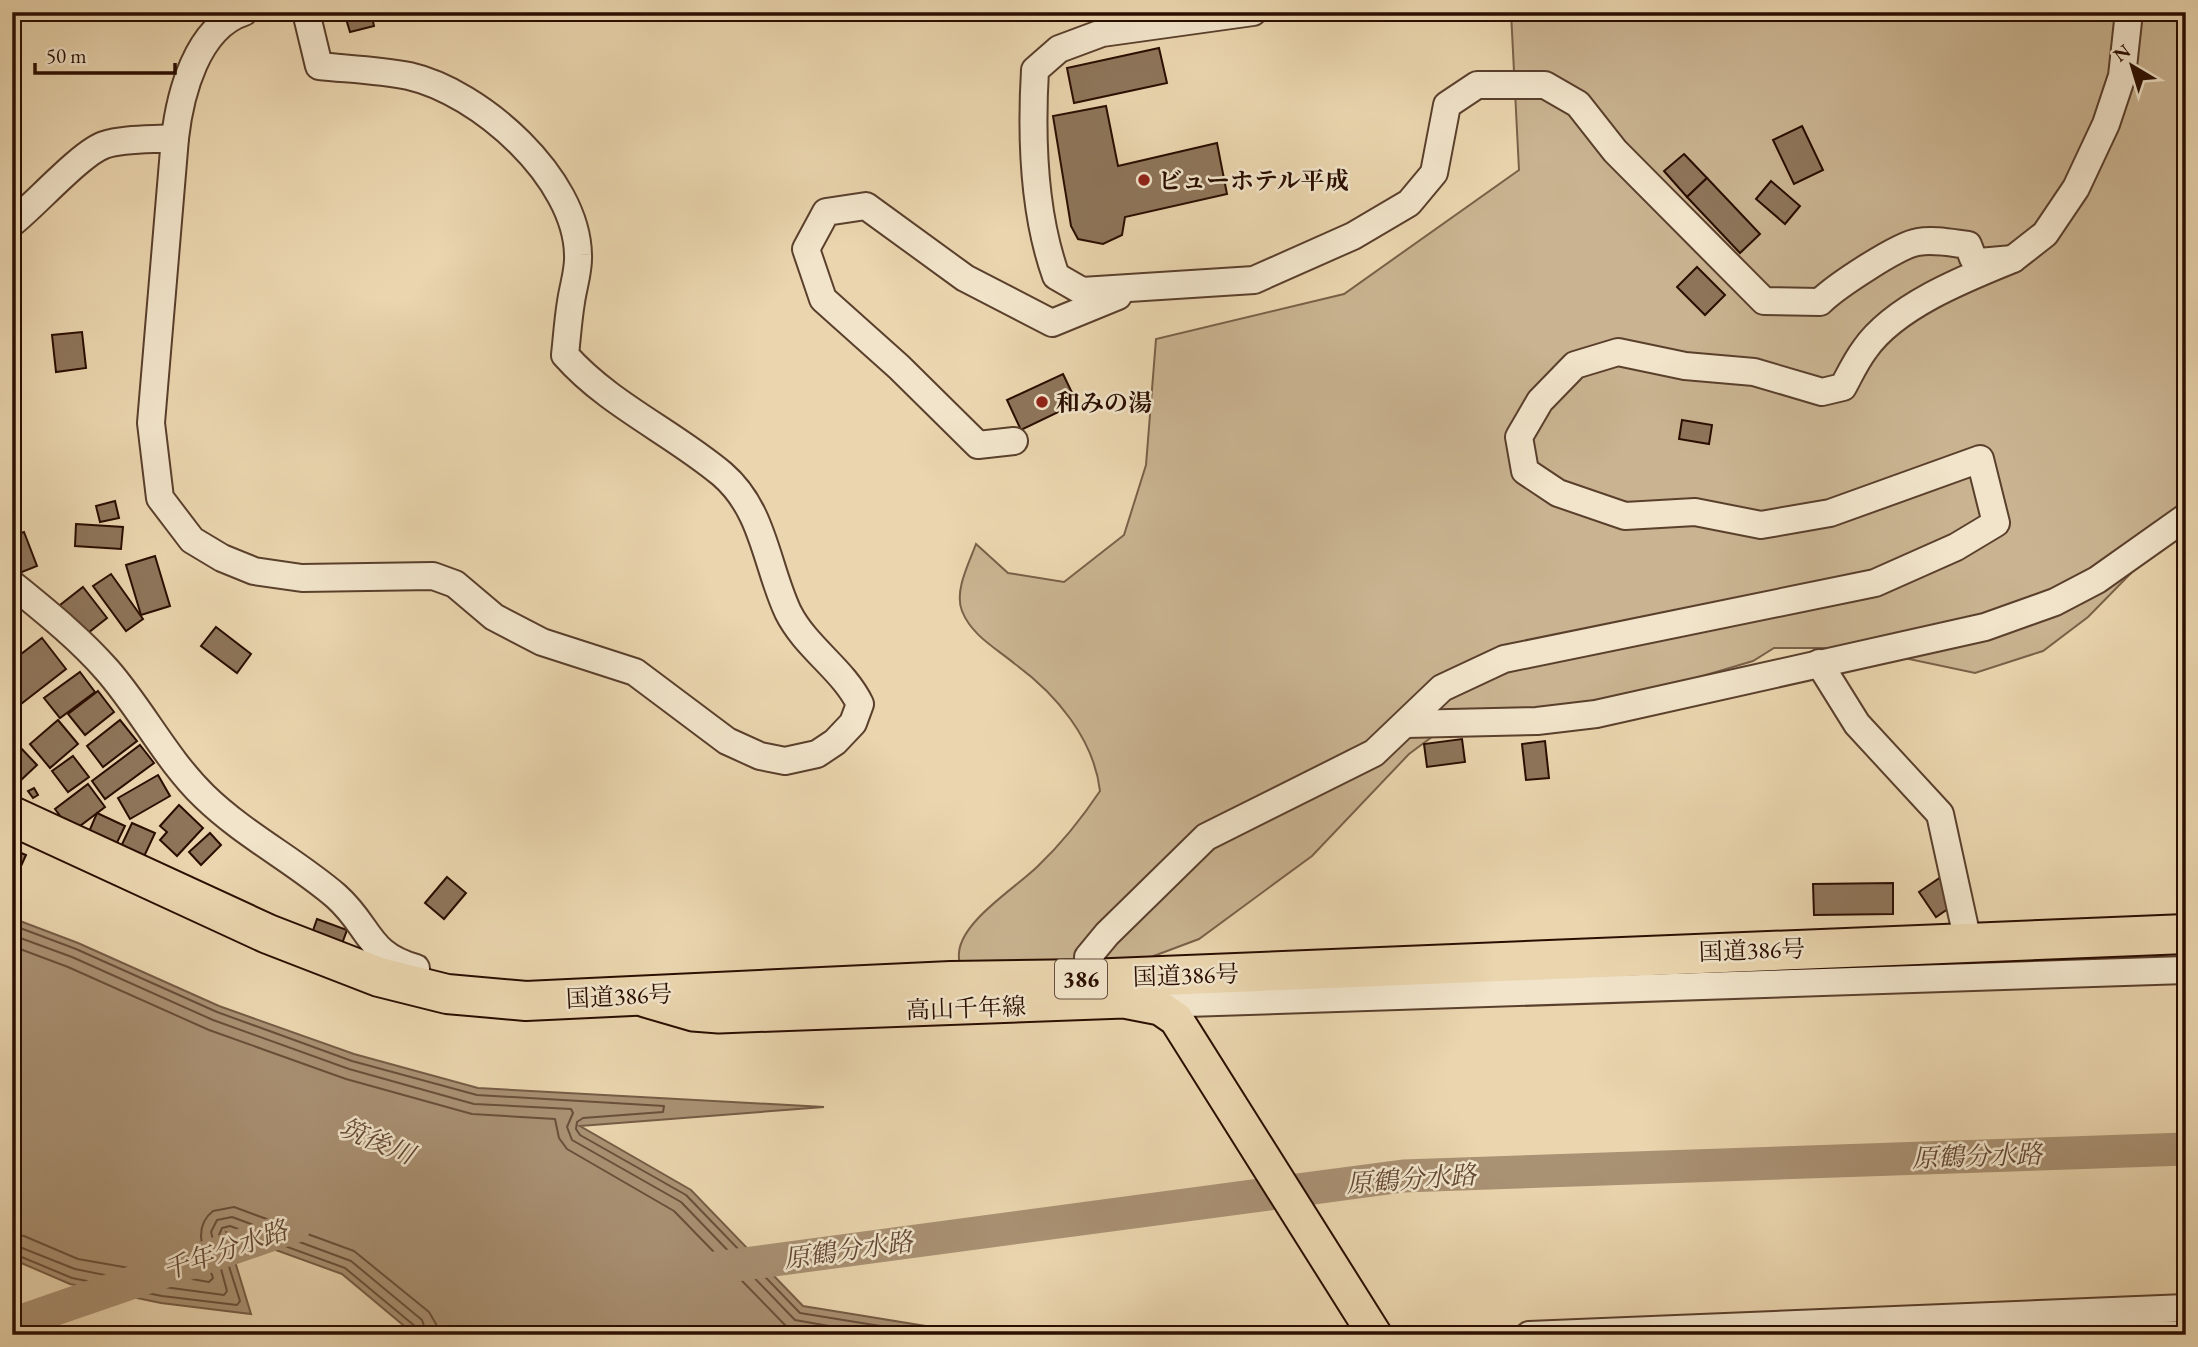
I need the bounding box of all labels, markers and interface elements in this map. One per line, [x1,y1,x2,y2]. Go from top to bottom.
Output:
scale bar [35,32,175,76]
north arrow [2096,32,2166,102]
text: N [2108,38,2136,68]
text: 50 m [46,42,87,69]
place label: ビューホテル平成 [1158,165,1349,196]
marker: ビューホテル平成 [1136,172,1152,188]
place label: 和みの湯 [1056,387,1152,418]
marker: 和みの湯 [1034,394,1050,410]
street label: 国道386号 [1698,933,1806,967]
street label: 国道386号 [1132,958,1240,992]
road number: 386 [1055,960,1107,998]
street label: 国道386号 [565,978,673,1014]
street label: 高山千年線 [905,990,1027,1026]
water label: 筑後川 [334,1110,422,1173]
water label: 原鶴分水路 [1911,1137,2045,1175]
water label: 原鶴分水路 [1345,1157,1479,1200]
water label: 千年分水路 [158,1212,294,1287]
water label: 原鶴分水路 [781,1224,917,1276]

